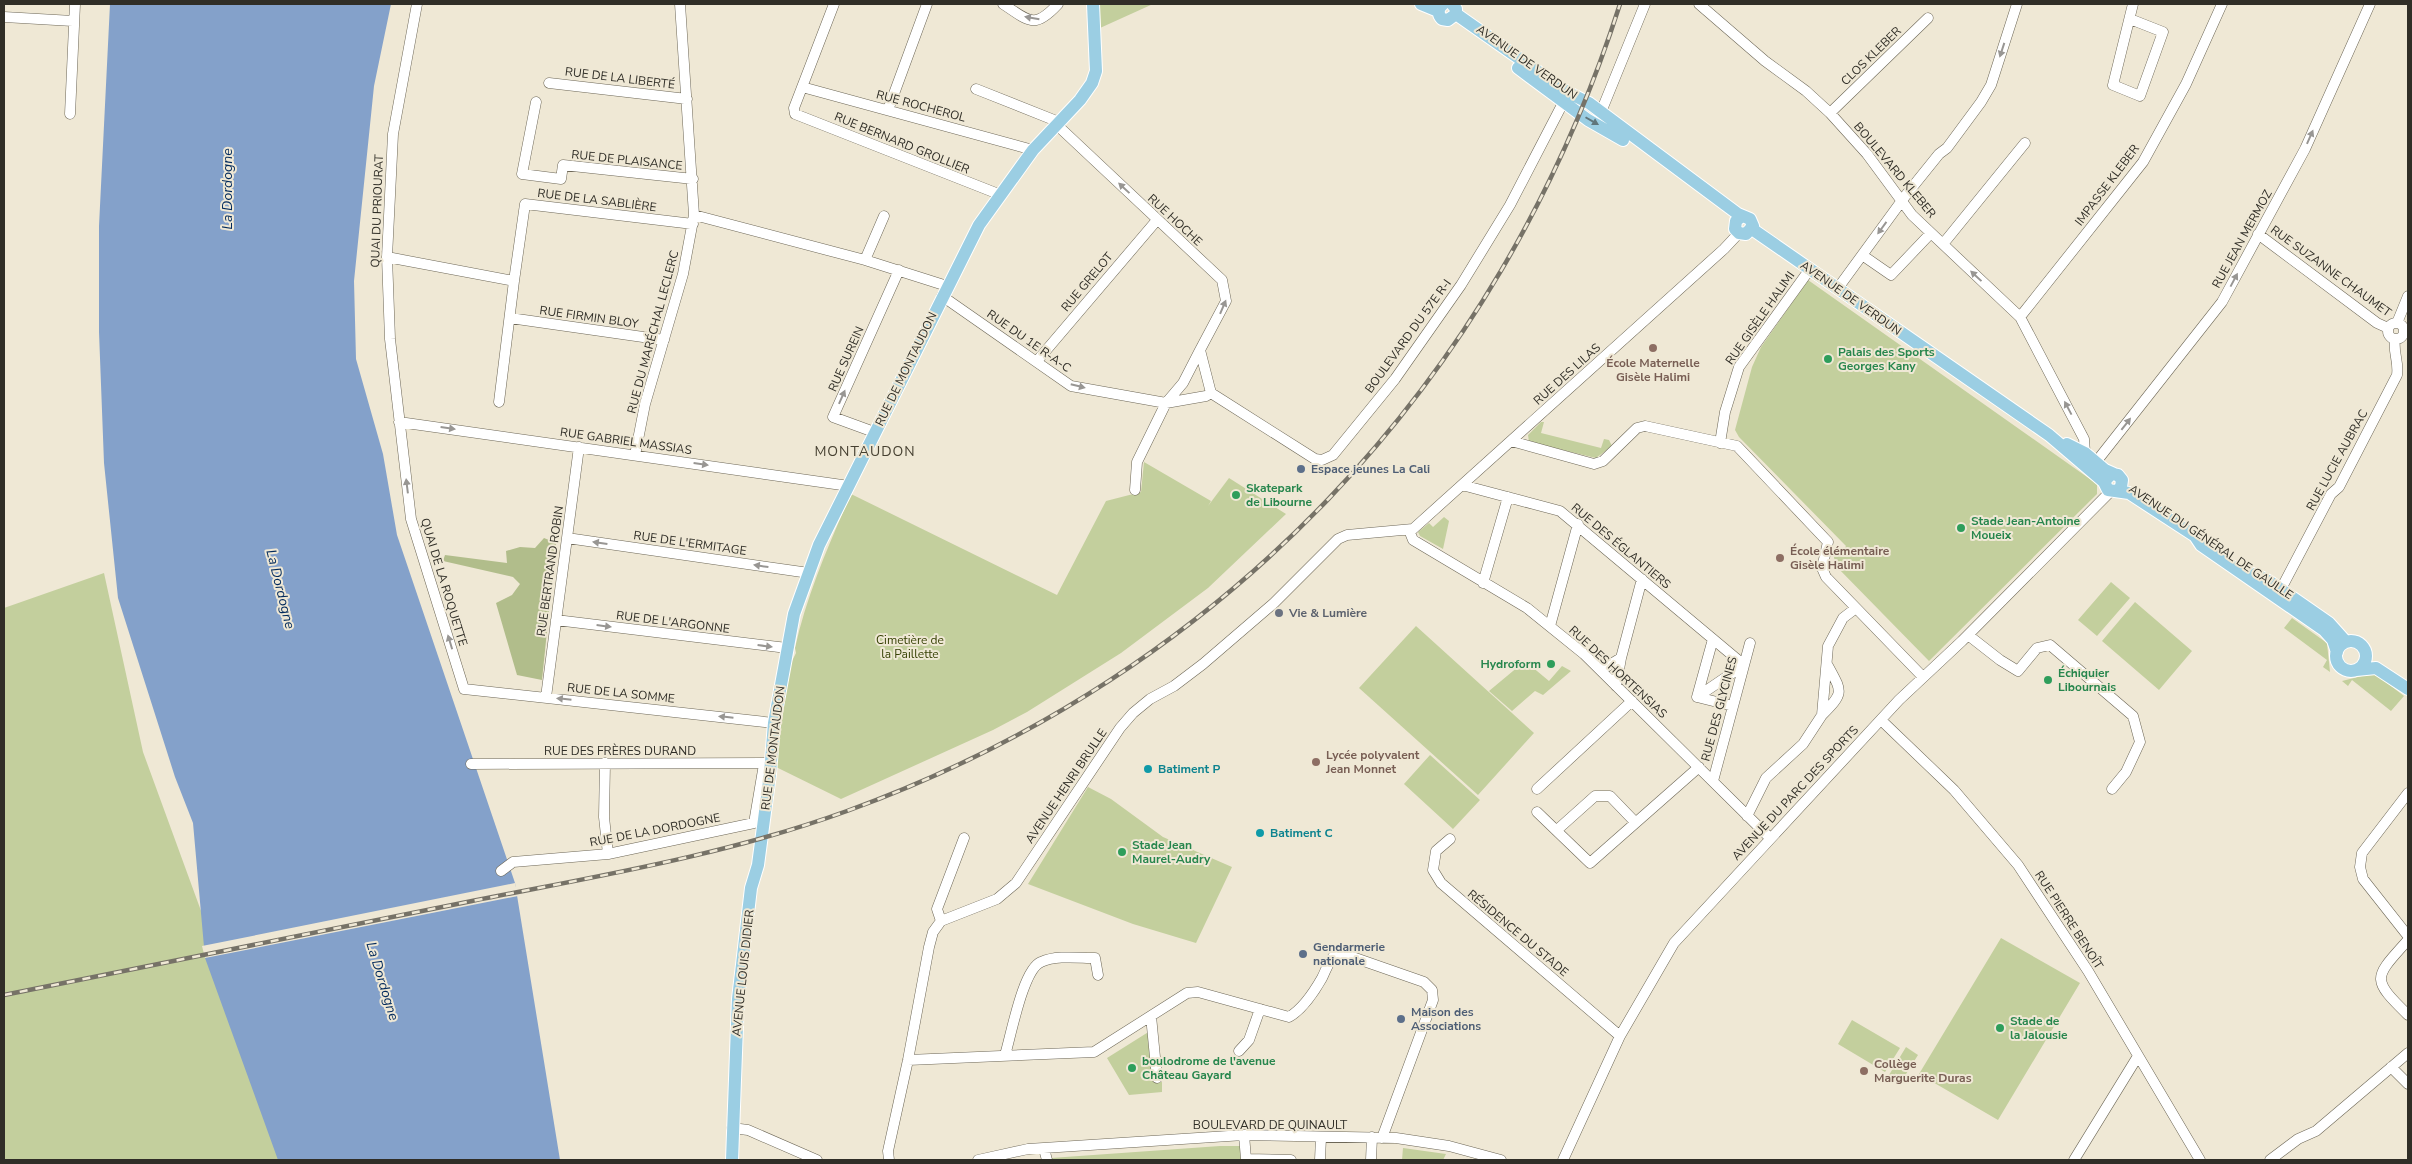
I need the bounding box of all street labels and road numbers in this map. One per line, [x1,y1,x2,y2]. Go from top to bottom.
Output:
street label: AVENUE DE VERDUN [1473,21,1581,103]
street label: CLOS KLEBER [1837,23,1905,89]
street label: RUE DE LA LIBERTÉ [564,63,676,93]
street label: RUE ROCHEROL [875,86,968,126]
street label: RUE BERNARD GROLLIER [832,108,972,178]
street label: BOULEVARD KLEBER [1850,119,1940,221]
street label: IMPASSE KLEBER [2071,141,2143,229]
street label: RUE DE PLAISANCE [571,146,683,174]
street label: QUAI DU PRIOURAT [367,153,387,268]
street label: RUE DE LA SABLIÈRE [537,185,657,215]
street label: RUE JEAN MERMOZ [2208,187,2276,291]
street label: RUE HOCHE [1144,190,1206,250]
street label: RUE SUZANNE CHAUMET [2267,222,2395,321]
street label: RUE GRELOT [1058,248,1117,315]
street label: RUE DU MARÉCHAL LECLERC [624,249,682,415]
street label: AVENUE DE VERDUN [1797,257,1905,339]
street label: RUE GISÈLE HALIMI [1722,268,1798,368]
street label: BOULEVARD DU 57E R-I [1361,276,1455,396]
street label: RUE FIRMIN BLOY [538,302,640,332]
street label: RUE DU 1E R-A-C [984,306,1074,376]
street label: RUE DE MONTAUDON [871,309,941,429]
street label: RUE SUREIN [824,324,868,394]
street label: RUE DES LILAS [1530,340,1604,408]
street label: RUE LUCIE AUBRAC [2303,407,2371,513]
street label: RUE GABRIEL MASSIAS [559,424,693,458]
street label: AVENUE DU GÉNÉRAL DE GAULLE [2126,481,2296,603]
street label: RUE DES ÉGLANTIERS [1568,500,1674,592]
street label: RUE BERTRAND ROBIN [533,505,567,637]
street label: QUAI DE LA ROQUETTE [417,516,471,648]
street label: RUE DE L'ERMITAGE [632,527,748,559]
street label: RUE DE L'ARGONNE [615,607,731,637]
street label: RUE DES HORTENSIAS [1565,622,1671,722]
street label: RUE DES GLYCINES [1697,655,1741,763]
street label: RUE DE LA SOMME [566,679,676,707]
street label: RUE DE MONTAUDON [757,685,789,811]
street label: AVENUE DU PARC DES SPORTS [1728,722,1862,864]
street label: AVENUE HENRI BRULLE [1022,726,1110,846]
street label: RUE DES FRÈRES DURAND [544,743,696,759]
street label: RUE DE LA DORDOGNE [588,809,722,851]
street label: RUE PIERRE BENOÎT [2031,868,2107,973]
street label: RÉSIDENCE DU STADE [1464,886,1572,980]
street label: AVENUE LOUIS DIDIER [728,909,758,1037]
street label: BOULEVARD DE QUINAULT [1193,1117,1348,1133]

